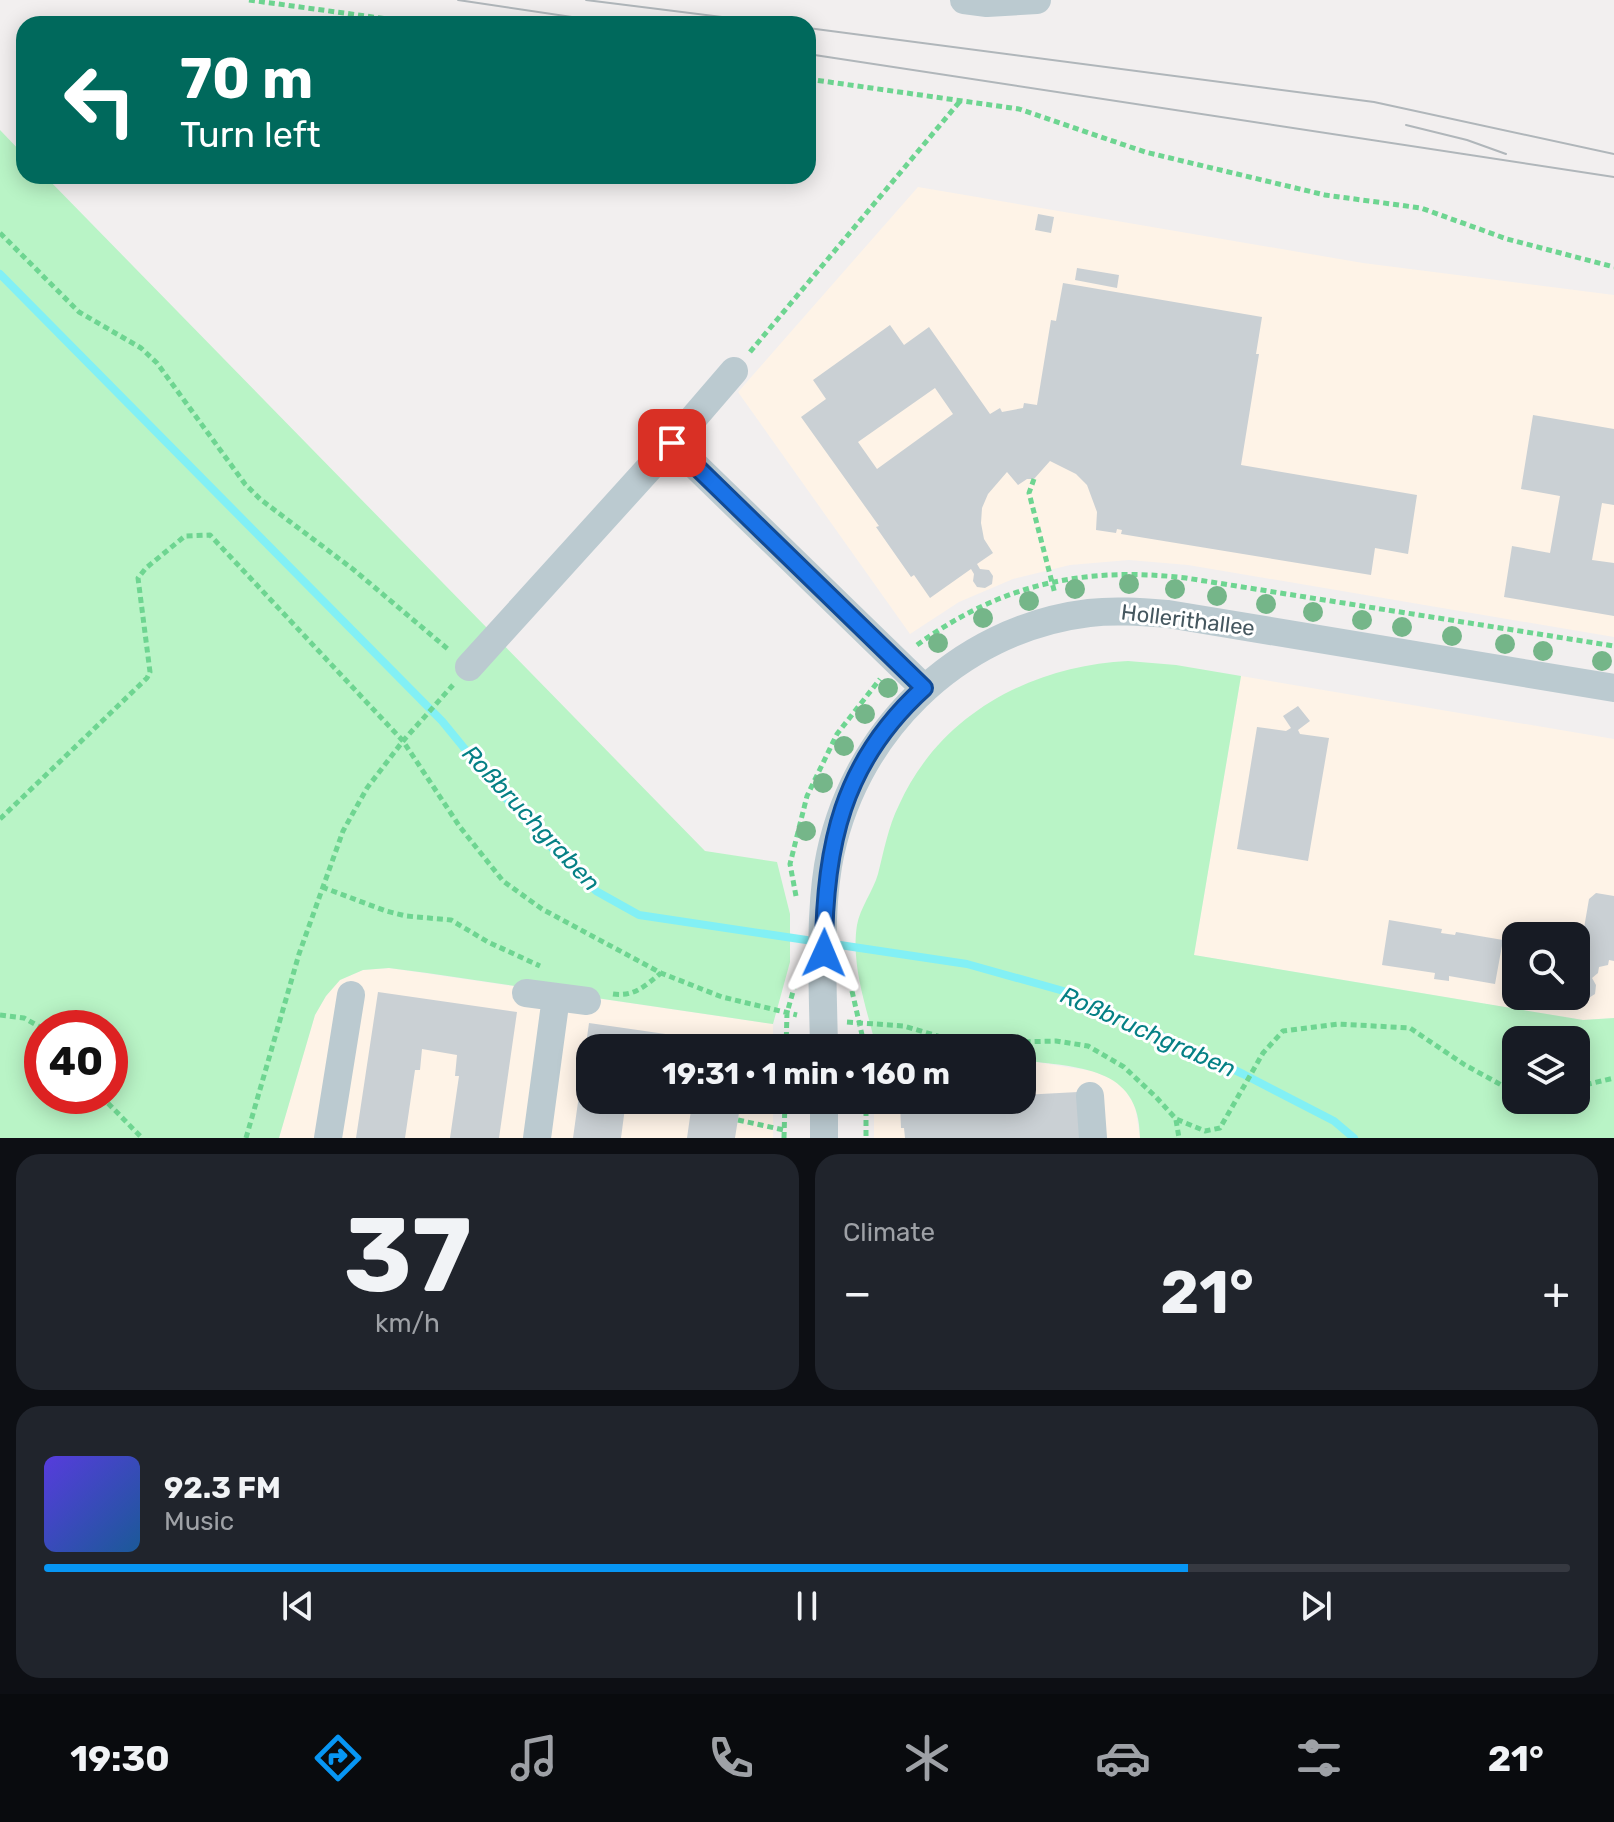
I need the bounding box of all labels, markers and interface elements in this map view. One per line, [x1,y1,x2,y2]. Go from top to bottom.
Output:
text: 70 m [180,46,313,112]
icon: left [48,48,152,152]
text: Turn left [180,113,321,156]
pin [638,409,706,477]
icon: arrive [650,421,694,465]
street label: Hollerithallee [1120,598,1256,642]
water label: Roßbruchgraben [456,739,606,897]
position arrow [782,911,866,995]
map controls [1502,922,1590,1114]
button: search [1502,922,1590,1010]
water label: Roßbruchgraben [1056,981,1240,1083]
speed limit sign: 40 [24,1010,128,1114]
button: layers [1502,1026,1590,1114]
text: 19:31 · 1 min · 160 m [662,1056,950,1092]
text: 37 [343,1194,472,1317]
text: Climate [843,1217,935,1248]
text: 21° [1160,1257,1254,1328]
text: − [843,1267,872,1319]
text: + [1543,1267,1570,1319]
text: km/h [375,1308,440,1339]
text: 92.3 FM [164,1470,281,1506]
text: Music [164,1506,234,1537]
icon: previous [276,1584,320,1628]
icon: pause [785,1584,829,1628]
icon: next [1294,1584,1338,1628]
icon: directions [310,1730,366,1786]
icon: music [506,1730,562,1786]
icon: phone [703,1730,759,1786]
icon: climate [899,1730,955,1786]
icon: car [1095,1730,1151,1786]
icon: filters [1291,1730,1347,1786]
text: 19:30 [70,1737,170,1780]
text: 21° [1488,1737,1544,1780]

